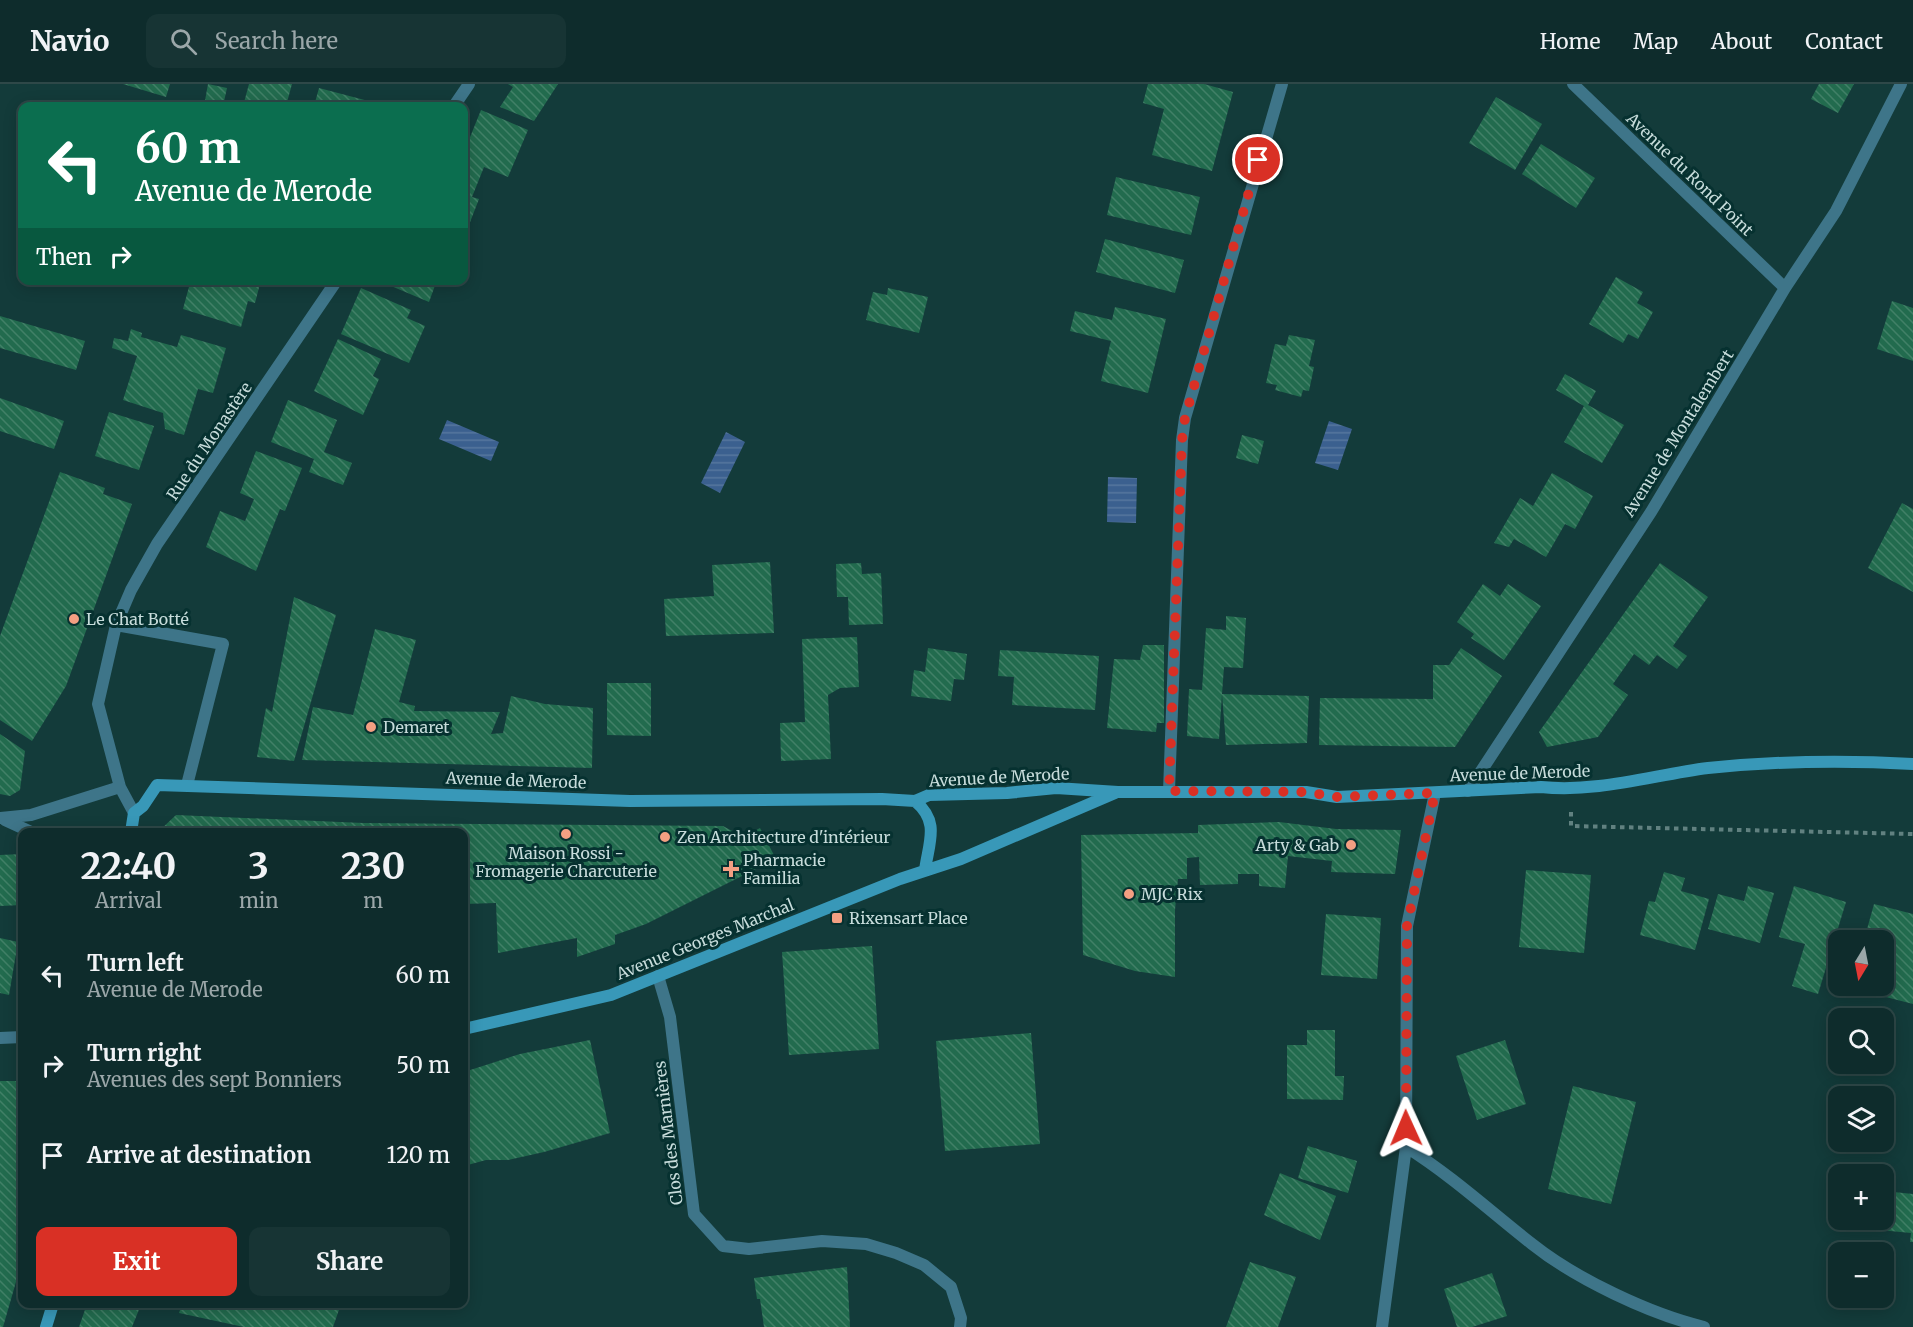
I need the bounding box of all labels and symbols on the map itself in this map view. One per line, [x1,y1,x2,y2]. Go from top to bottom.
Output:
street label: Avenue du Rond Point [1622,107,1758,240]
pin [1232,134,1283,185]
street label: Avenue de Montalembert [1618,345,1738,521]
street label: Rue du Monastère [162,378,256,504]
place label: Le Chat Botté [86,609,189,629]
marker: Le Chat Botté [67,612,81,626]
place label: Demaret [383,717,450,737]
marker: Demaret [364,720,378,734]
street label: Avenue de Merode [1448,761,1591,785]
street label: Avenue de Merode [927,763,1070,791]
street label: Avenue de Merode [444,768,587,792]
marker: Maison Rossi - Fromagerie Charcuterie [559,827,573,841]
place label: Zen Architecture d'intérieur [677,827,891,847]
marker: Zen Architecture d'intérieur [658,830,672,844]
place label: Arty & Gab [1254,835,1339,855]
marker: Arty & Gab [1344,838,1358,852]
place label: Maison Rossi - Fromagerie Charcuterie [475,843,657,881]
place label: Pharmacie Familia [743,850,826,888]
marker: Pharmacie Familia [724,862,738,876]
place label: MJC Rix [1141,884,1203,904]
marker: MJC Rix [1122,887,1136,901]
street label: Avenue Georges Marchal [612,894,797,984]
place label: Rixensart Place [849,908,968,928]
marker: Rixensart Place [830,911,844,925]
north arrow [1828,930,1894,996]
street label: Clos des Marnières [649,1060,687,1206]
position arrow [1374,1096,1438,1160]

